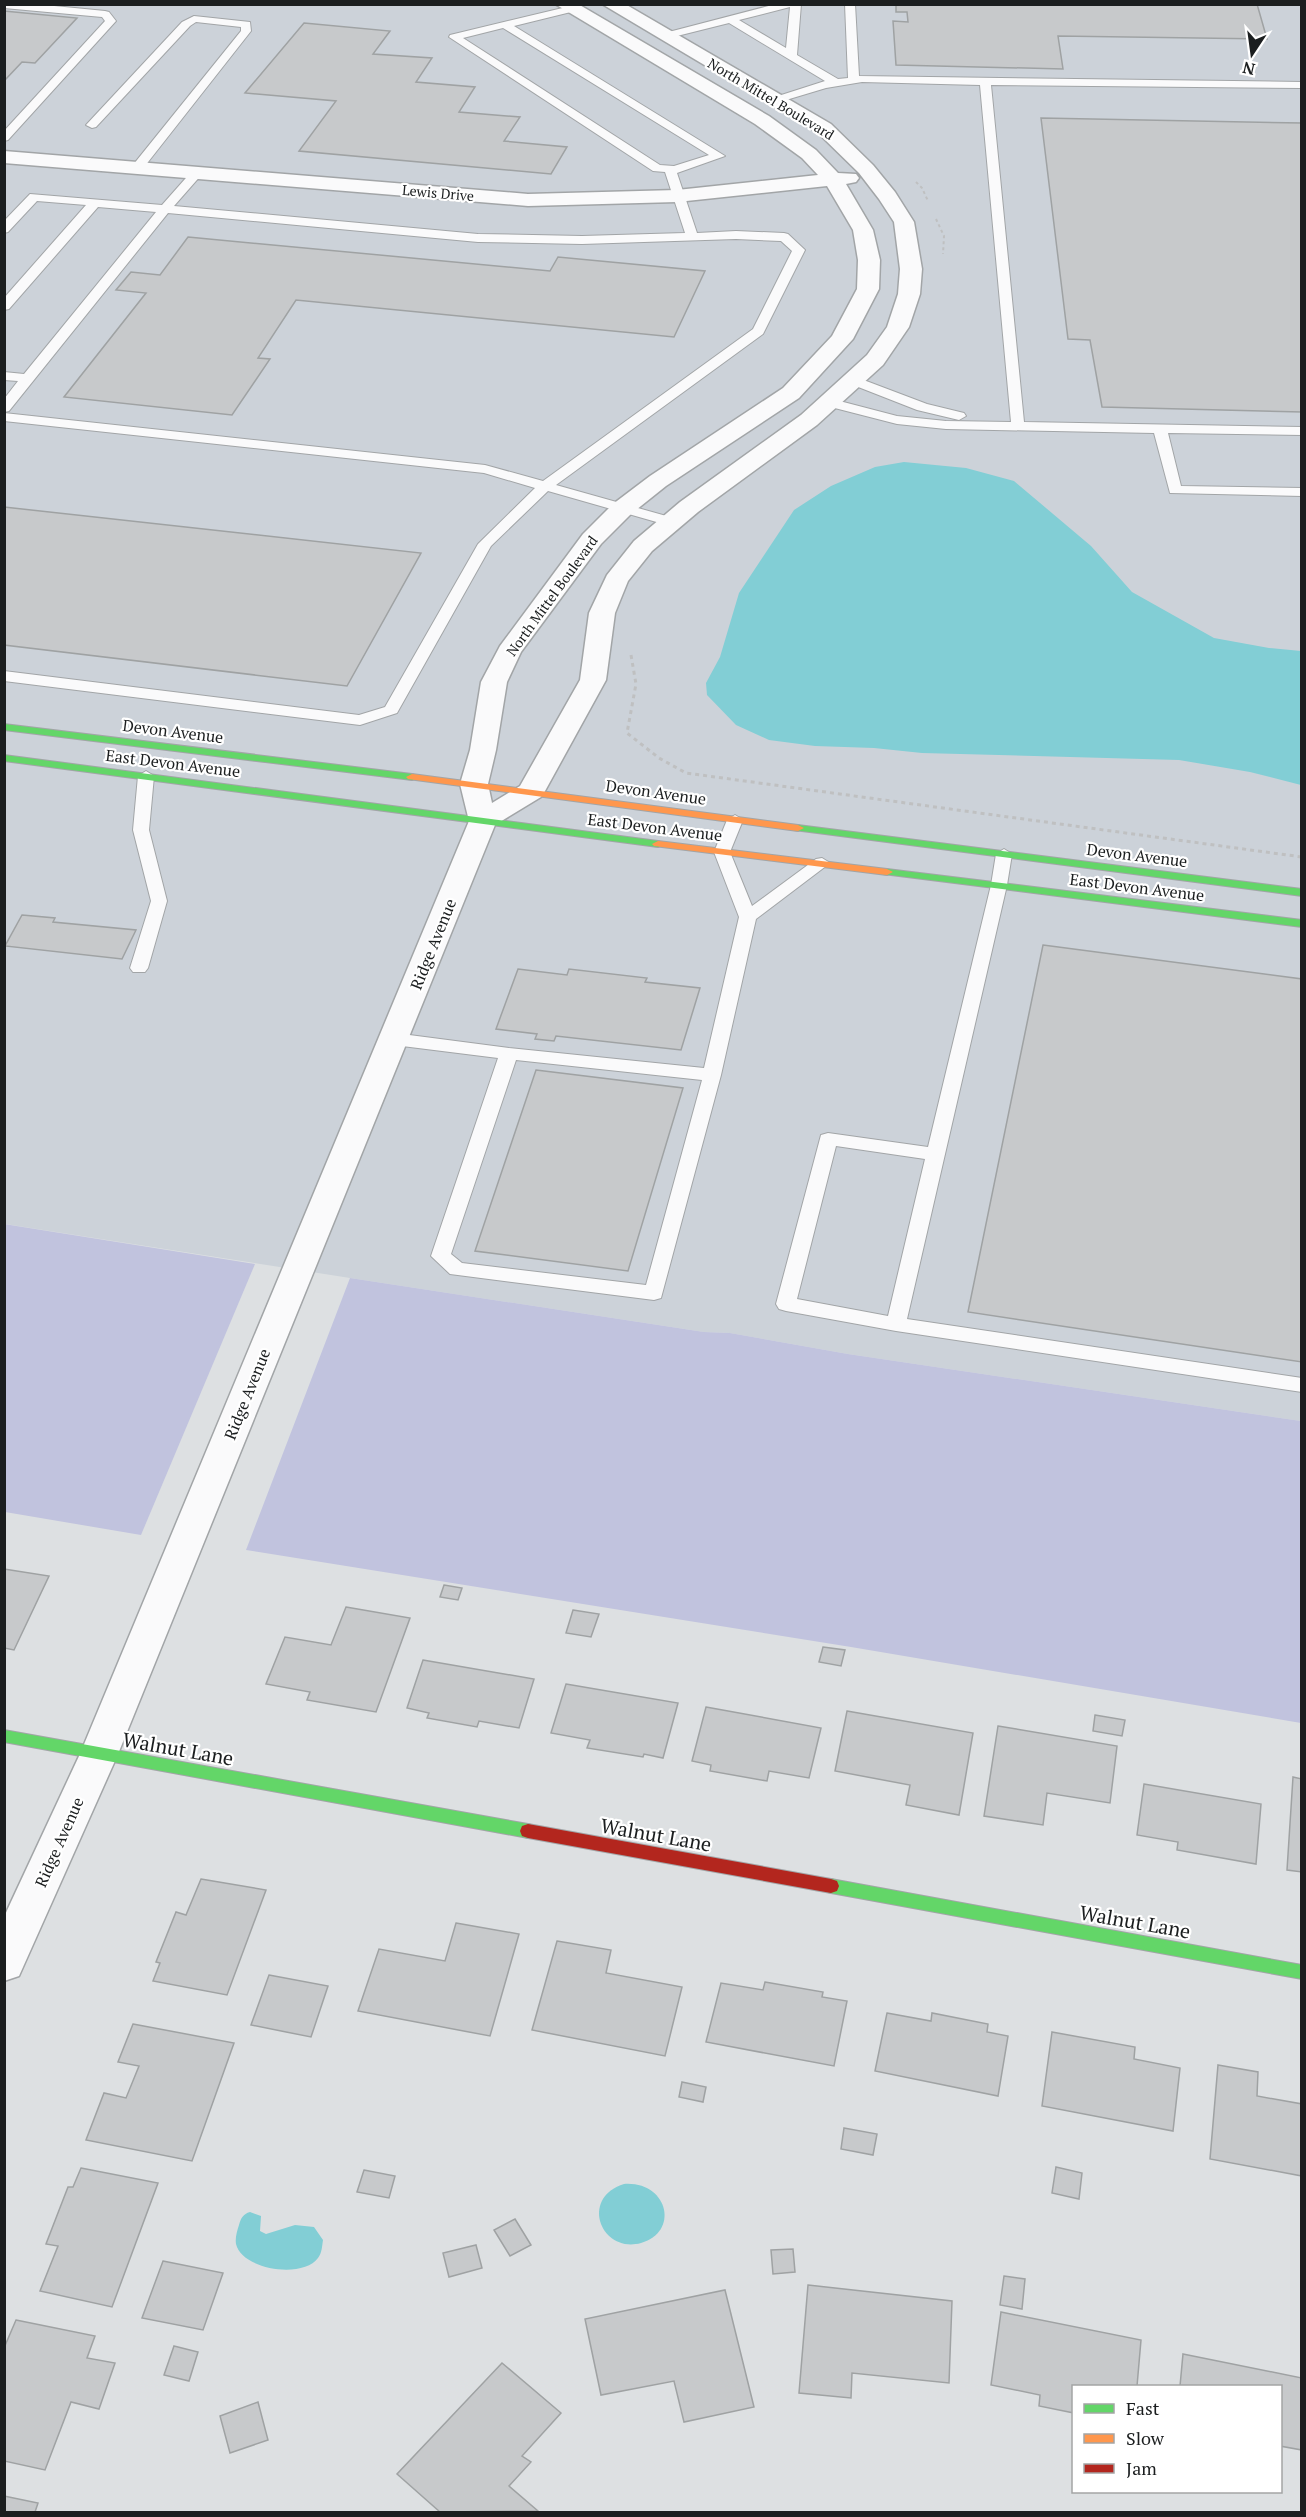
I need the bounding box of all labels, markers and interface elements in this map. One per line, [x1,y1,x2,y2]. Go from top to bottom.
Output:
north arrow [1222,24,1282,84]
street label: North Mittel Boulevard [705,53,838,144]
text: N [1240,57,1257,81]
street label: Lewis Drive [401,180,475,205]
street label: North Mittel Boulevard [502,532,602,660]
street label: Devon Avenue [121,714,225,748]
street label: East Devon Avenue [104,744,242,782]
street label: Devon Avenue [604,774,708,810]
street label: East Devon Avenue [586,808,724,846]
street label: Devon Avenue [1085,838,1189,872]
street label: East Devon Avenue [1068,868,1206,906]
street label: Ridge Avenue [405,895,461,993]
street label: Ridge Avenue [219,1345,275,1443]
street label: Walnut Lane [121,1725,236,1772]
street label: Ridge Avenue [29,1794,89,1890]
street label: Walnut Lane [599,1811,714,1858]
street label: Walnut Lane [1078,1898,1193,1945]
legend [1072,2385,1282,2493]
text: Fast [1126,2396,1160,2420]
text: Slow [1126,2426,1165,2450]
text: Jam [1126,2456,1157,2480]

